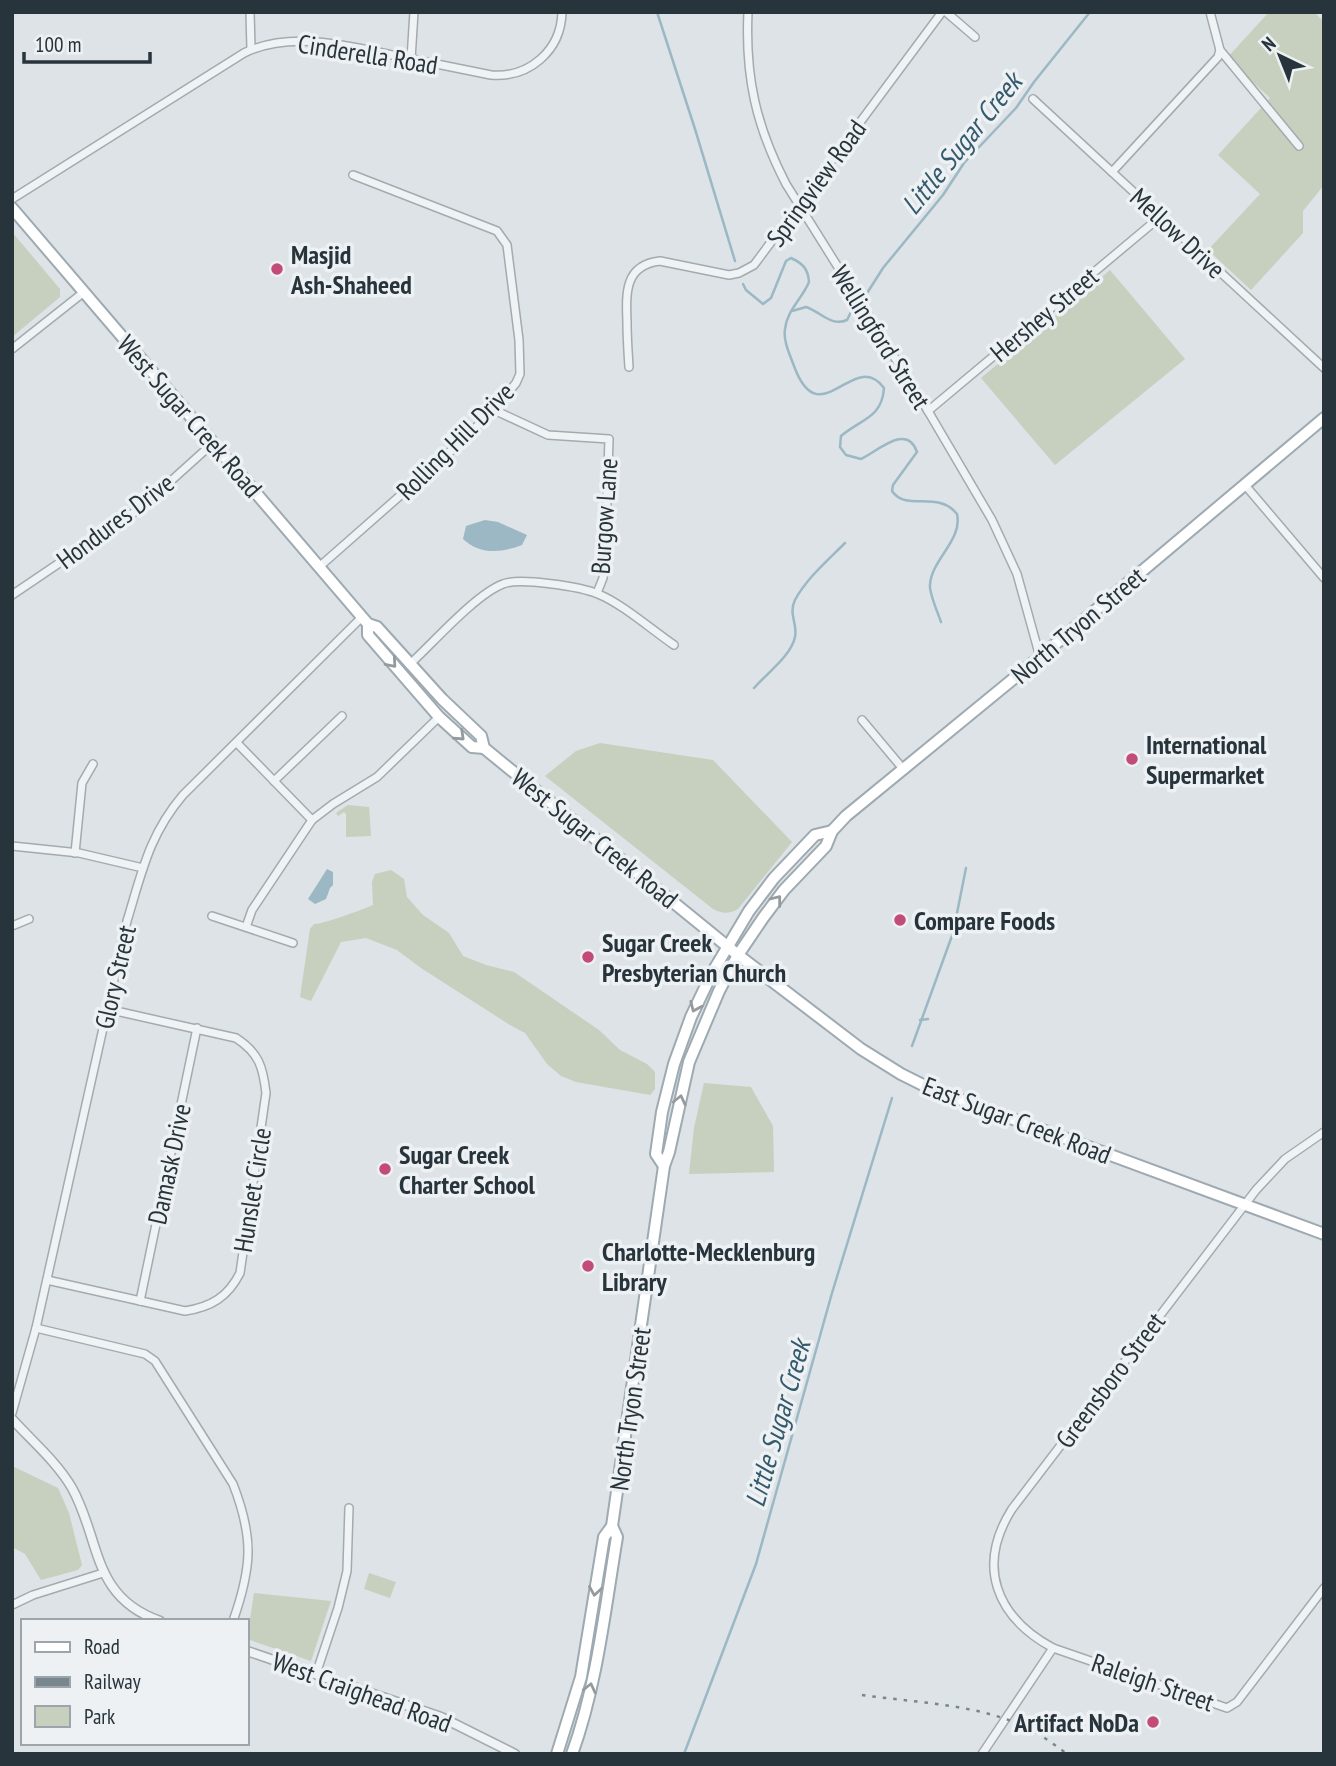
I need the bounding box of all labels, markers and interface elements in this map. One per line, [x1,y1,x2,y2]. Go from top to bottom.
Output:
scale bar [24,21,150,65]
north arrow [1245,21,1315,91]
street label: Cinderella Road [296,27,440,81]
text: 100 m [35,31,81,58]
text: N [1256,31,1280,56]
water label: Little Sugar Creek [892,62,1031,222]
street label: Springview Road [759,113,873,253]
street label: Mellow Drive [1124,181,1232,285]
place label: Masjid Ash-Shaheed [290,238,412,301]
street label: Wellingford Street [824,259,938,415]
street label: Hershey Street [983,259,1105,369]
marker: Masjid Ash-Shaheed [269,261,285,277]
street label: West Sugar Creek Road [110,328,270,504]
street label: Rolling Hill Drive [389,375,521,507]
street label: Burgow Lane [583,457,625,575]
street label: Hondures Drive [50,466,180,576]
street label: North Tryon Street [1004,559,1152,691]
one-way arrow [384,655,396,668]
one-way arrow [452,728,465,741]
place label: International Supermarket [1146,728,1267,791]
marker: International Supermarket [1124,751,1140,767]
street label: West Sugar Creek Road [505,761,685,915]
one-way arrow [769,895,782,907]
place label: Compare Foods [914,904,1055,937]
marker: Compare Foods [892,912,908,928]
street label: Glory Street [87,922,143,1032]
place label: Sugar Creek Presbyterian Church [602,926,786,989]
marker: Sugar Creek Presbyterian Church [580,949,596,965]
one-way arrow [689,1000,703,1012]
street label: East Sugar Creek Road [918,1069,1116,1171]
one-way arrow [671,1094,686,1106]
street label: Damask Drive [140,1101,198,1227]
street label: Hunslet Circle [226,1125,278,1255]
place label: Sugar Creek Charter School [399,1138,536,1201]
marker: Sugar Creek Charter School [377,1161,393,1177]
place label: Charlotte-Mecklenburg Library [602,1235,815,1298]
marker: Charlotte-Mecklenburg Library [580,1258,596,1274]
street label: Greensboro Street [1048,1306,1172,1454]
street label: North Tryon Street [602,1325,658,1493]
water label: Little Sugar Creek [736,1332,819,1511]
one-way arrow [588,1585,603,1597]
legend [21,1619,248,1745]
text: Road [84,1633,120,1660]
street label: West Craighead Road [268,1644,456,1740]
street label: Raleigh Street [1087,1646,1219,1718]
text: Railway [84,1668,141,1695]
one-way arrow [582,1682,597,1694]
text: Park [84,1703,115,1730]
place label: Artifact NoDa [1013,1706,1139,1739]
marker: Artifact NoDa [1145,1714,1161,1730]

